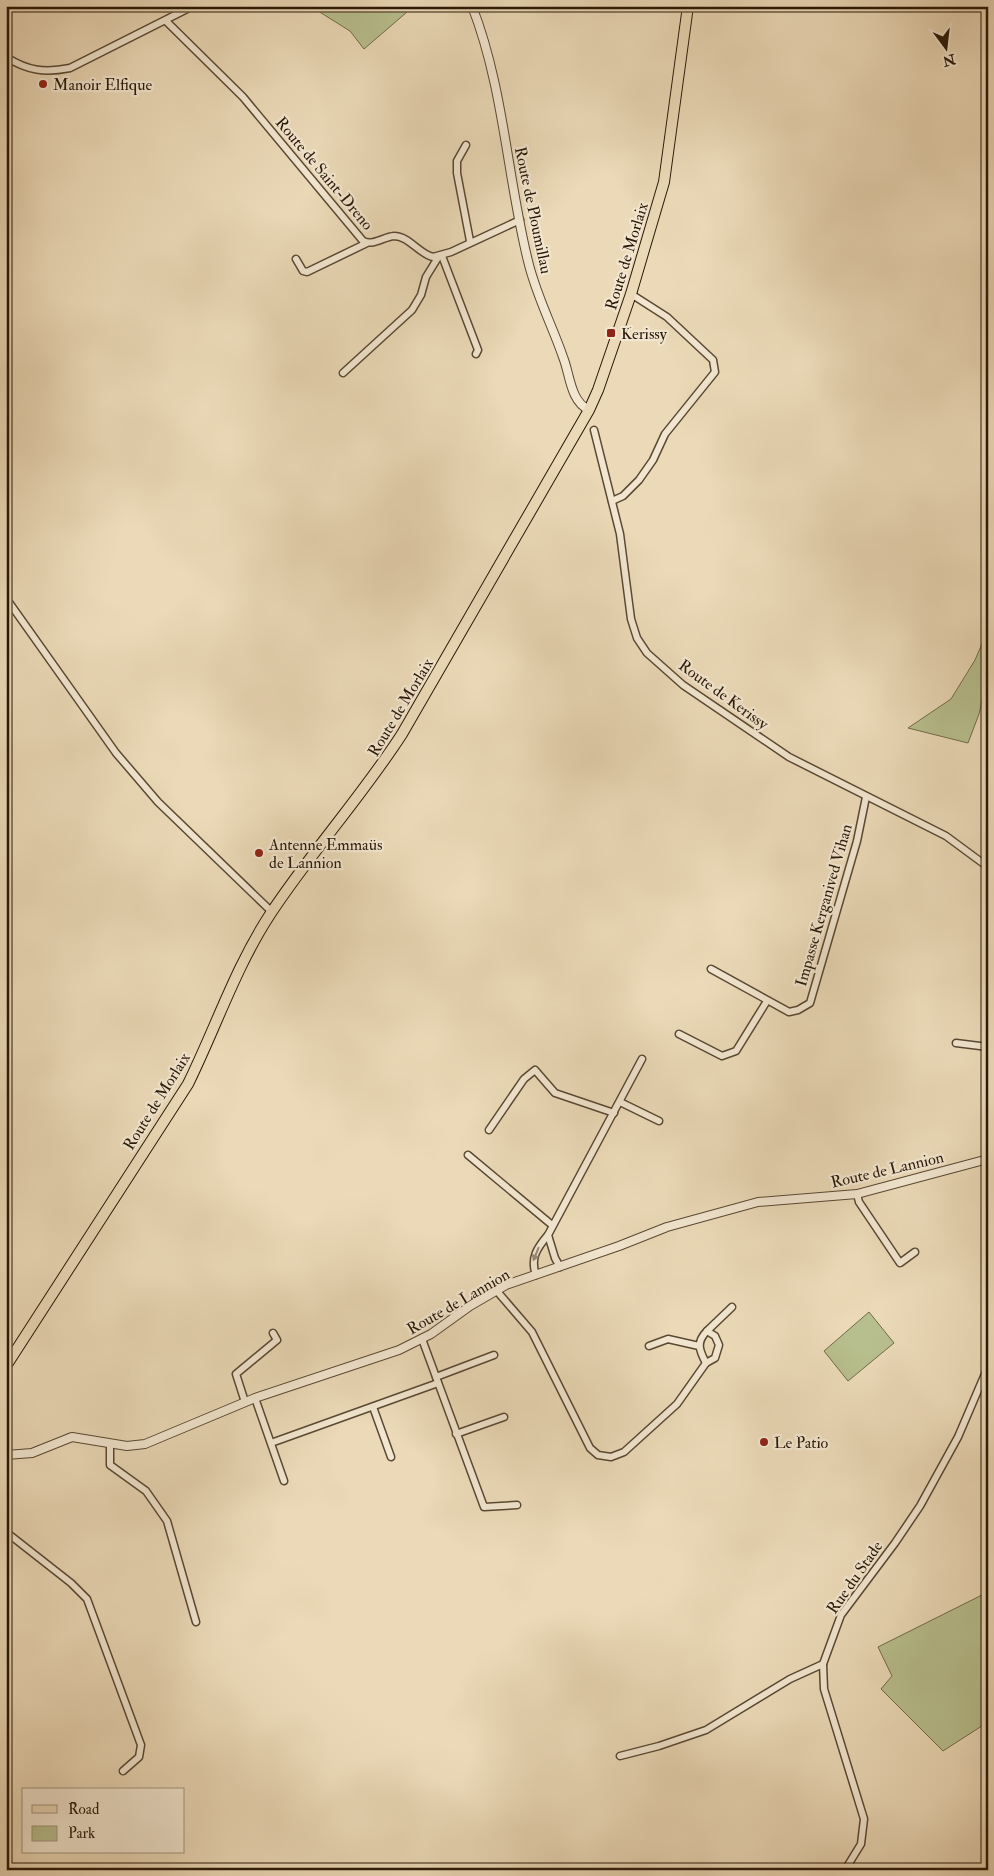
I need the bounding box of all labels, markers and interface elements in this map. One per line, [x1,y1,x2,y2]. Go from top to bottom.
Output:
north arrow [922,22,972,72]
text: N [941,50,958,70]
place label: Manoir Elfique [53,75,152,95]
marker: Manoir Elfique [37,78,49,90]
street label: Route de Saint-Dreno [271,113,378,235]
street label: Route de Ploumillau [510,145,556,276]
street label: Route de Morlaix [601,200,653,312]
place label: Kerissy [621,324,668,344]
marker: Kerissy [605,327,617,339]
street label: Route de Morlaix [364,655,438,760]
street label: Route de Kerissy [675,655,773,735]
street label: Impasse Kerganived Vihan [791,822,858,989]
place label: Antenne Emmaüs de Lannion [268,835,382,873]
marker: Antenne Emmaüs de Lannion [253,847,265,859]
street label: Route de Morlaix [119,1049,195,1154]
street label: Route de Lannion [829,1147,946,1193]
one-way arrow [532,1247,540,1262]
street label: Route de Lannion [404,1264,513,1339]
place label: Le Patio [774,1433,829,1453]
marker: Le Patio [758,1436,770,1448]
street label: Rue du Stade [822,1537,887,1618]
legend [22,1788,185,1854]
text: Road [68,1800,100,1819]
text: Park [68,1824,95,1843]

